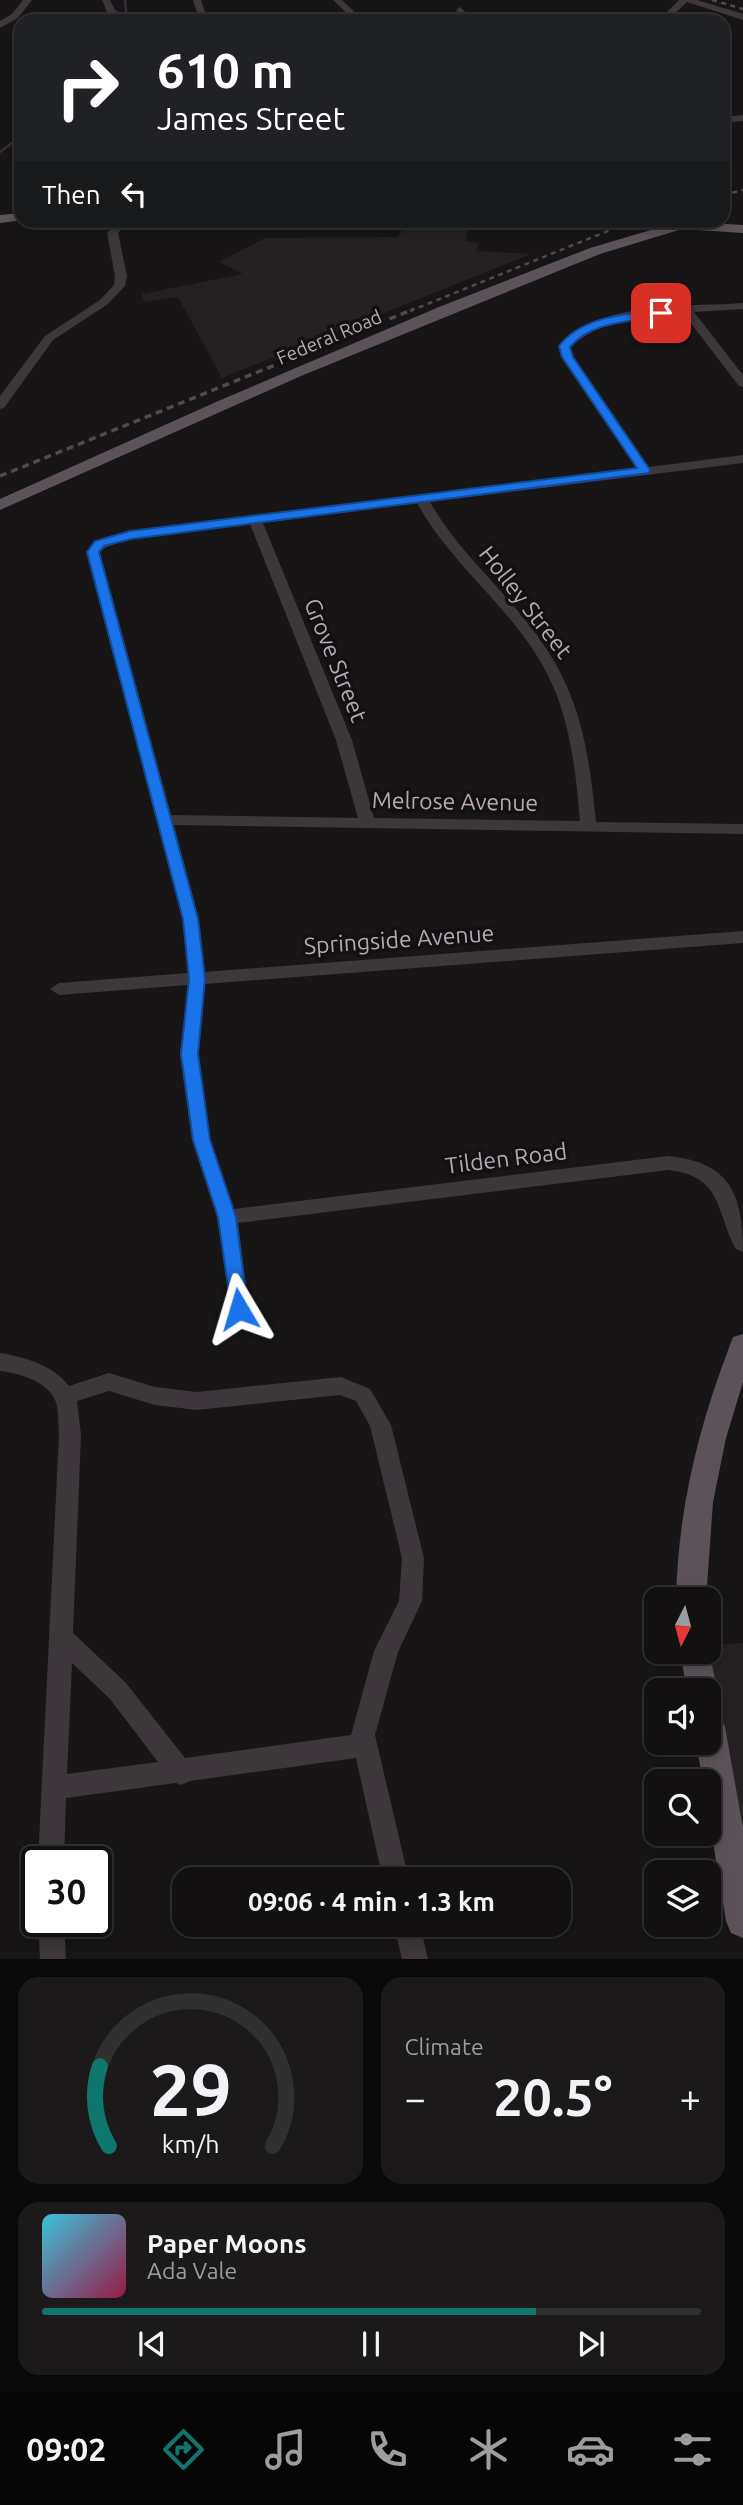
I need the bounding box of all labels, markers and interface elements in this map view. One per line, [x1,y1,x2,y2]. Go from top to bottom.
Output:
icon: right [42,42,133,133]
text: 610 m [157,42,294,97]
text: James Street [157,100,345,136]
icon: left [115,175,153,213]
text: Then [42,180,101,209]
pin [631,283,691,343]
icon: arrive [642,294,680,332]
street label: Federal Road [273,305,385,369]
street label: Holley Street [475,541,577,663]
street label: Grove Street [300,595,372,725]
street label: Melrose Avenue [372,787,538,815]
street label: Springside Avenue [303,920,495,958]
street label: Tilden Road [444,1138,568,1178]
position arrow [202,1272,276,1346]
north arrow [644,1587,721,1664]
map controls [644,1587,721,1937]
button: sound [644,1678,721,1755]
button: search [644,1769,721,1846]
speed limit sign: 30 [21,1846,112,1937]
button: layers [644,1860,721,1937]
text: 09:06 · 4 min · 1.3 km [248,1887,495,1916]
text: Climate [405,2034,484,2059]
text: 29 [149,2049,231,2131]
text: 20.5° [493,2068,612,2126]
text: − [405,2077,426,2119]
text: + [680,2077,701,2119]
text: km/h [161,2130,219,2158]
text: Paper Moons [147,2229,306,2258]
text: Ada Vale [147,2258,237,2283]
icon: previous [133,2325,171,2363]
icon: pause [352,2325,390,2363]
icon: next [572,2325,610,2363]
icon: directions [159,2425,208,2474]
icon: music [261,2425,310,2474]
icon: phone [363,2425,412,2474]
icon: climate [464,2425,513,2474]
icon: car [566,2425,615,2474]
icon: filters [668,2425,717,2474]
text: 09:02 [26,2431,106,2467]

